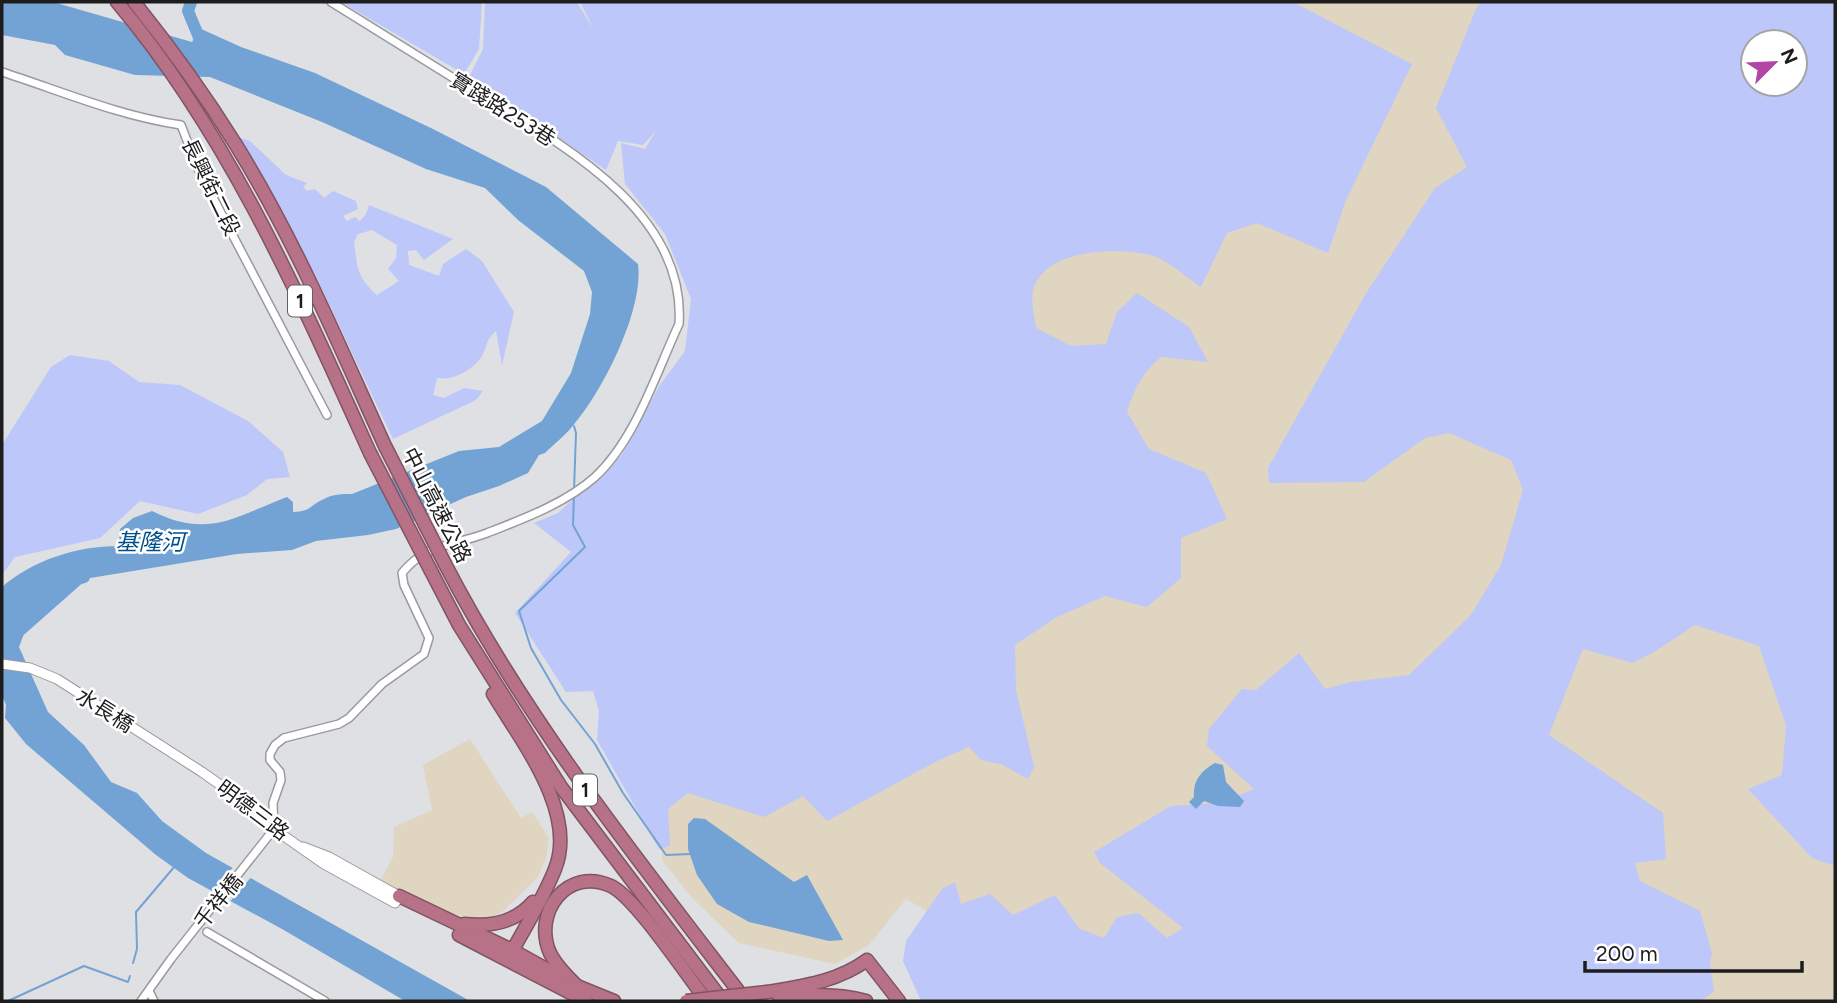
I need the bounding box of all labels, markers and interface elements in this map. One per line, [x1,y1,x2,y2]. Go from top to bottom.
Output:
north arrow [1739,28,1809,98]
text: N [1776,45,1803,68]
street label: 實踐路253巷 [446,67,560,151]
street label: 長興街二段 [177,134,245,240]
road number: 1 [288,286,312,316]
street label: 中山高速公路 [397,443,477,567]
water label: 基隆河 [116,528,189,556]
street label: 水長橋 [72,683,138,737]
street label: 明德三路 [212,775,294,845]
road number: 1 [573,775,597,806]
street label: 千祥橋 [188,869,248,933]
scale bar [1585,930,1802,974]
text: 200 m [1596,941,1658,966]

